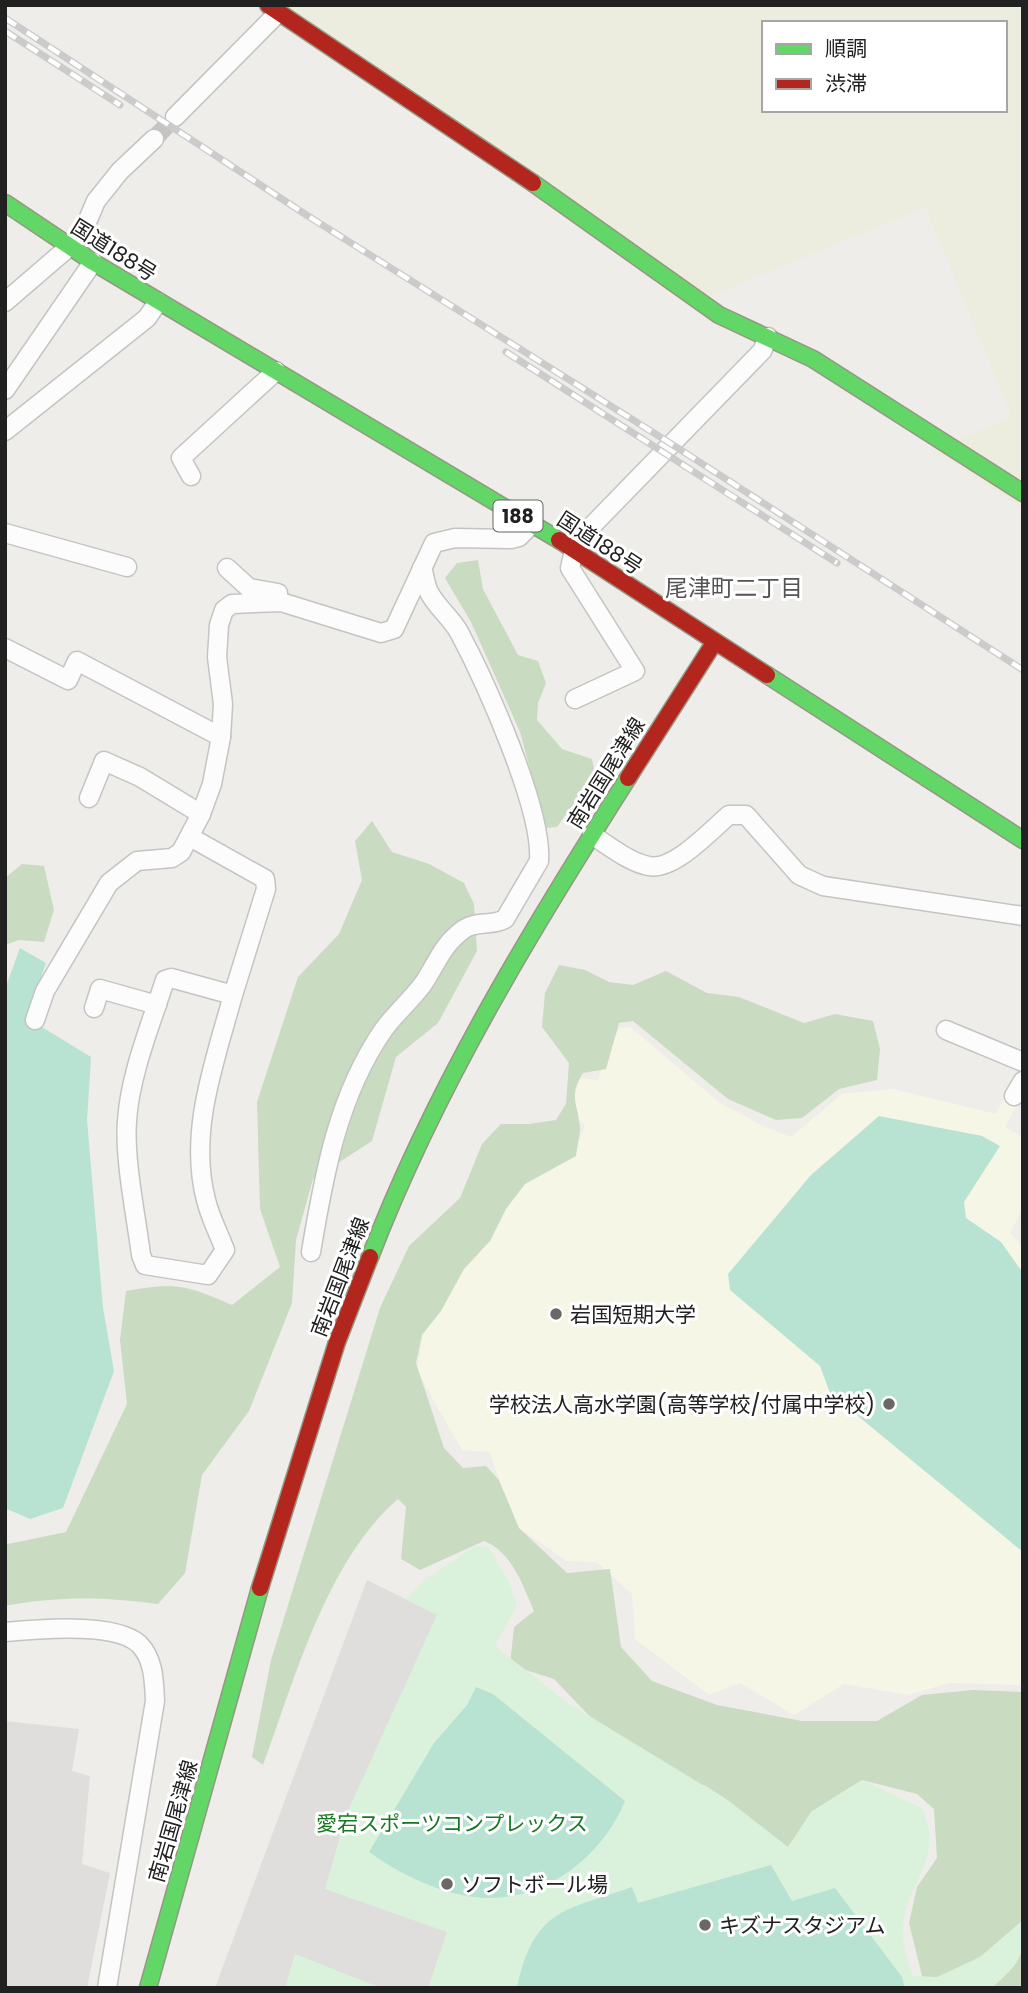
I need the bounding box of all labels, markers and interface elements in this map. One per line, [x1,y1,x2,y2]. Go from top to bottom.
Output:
legend [762,21,1007,112]
text: 順調 [825,34,867,63]
text: 渋滞 [825,69,867,98]
street label: 国道188号 [66,212,162,288]
road number: 188 [494,500,542,531]
street label: 国道188号 [552,505,648,581]
district label: 尾津町二丁目 [665,572,803,604]
street label: 南岩国尾津線 [560,712,652,834]
street label: 南岩国尾津線 [304,1213,376,1341]
place label: 岩国短期大学 [570,1300,696,1329]
marker: 岩国短期大学 [548,1306,564,1322]
place label: 学校法人高水学園(高等学校/付属中学校) [489,1390,875,1419]
marker: 学校法人高水学園(高等学校/付属中学校) [881,1396,897,1412]
street label: 南岩国尾津線 [142,1756,204,1886]
park label: 愛宕スポーツコンプレックス [316,1809,588,1838]
place label: ソフトボール場 [461,1870,608,1899]
marker: ソフトボール場 [439,1876,455,1892]
place label: キズナスタジアム [719,1911,886,1940]
marker: キズナスタジアム [697,1917,713,1933]

